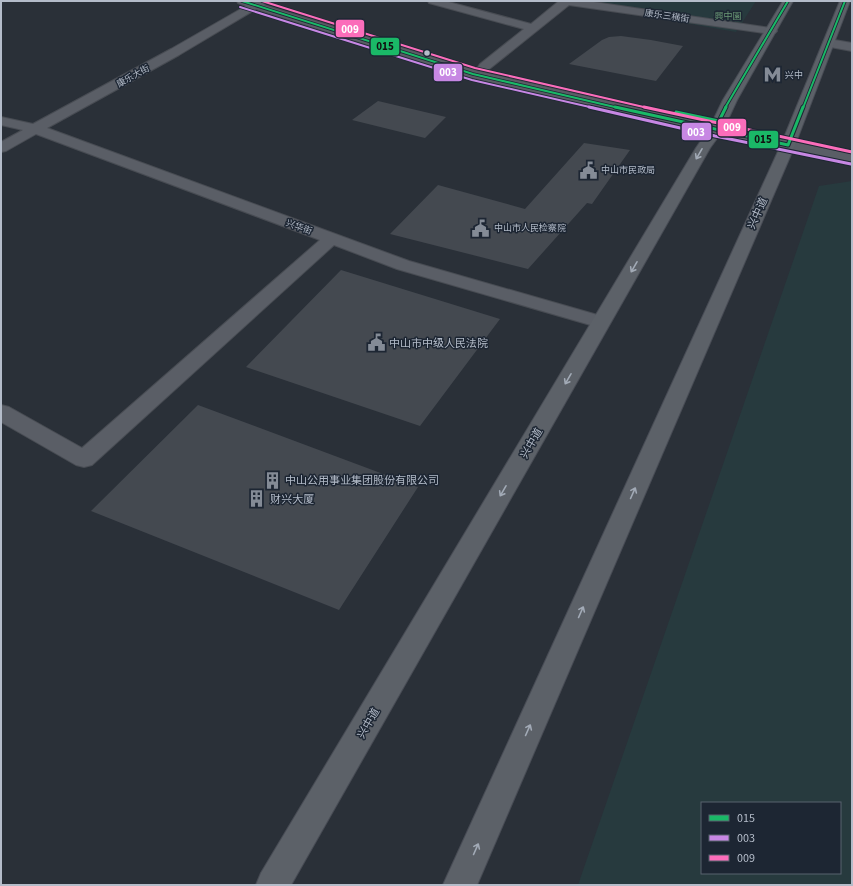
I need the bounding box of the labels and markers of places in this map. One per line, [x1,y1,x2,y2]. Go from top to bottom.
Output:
unlabelled marker [422,48,432,58]
metro station icon: 兴中 [762,65,782,85]
place label: 兴中 [785,69,803,82]
public building icon: 中山市民政局 [578,160,598,180]
place label: 中山市民政局 [601,164,655,177]
public building icon: 中山市人民检察院 [471,218,491,238]
place label: 中山市人民检察院 [494,222,566,235]
public building icon: 中山市中级人民法院 [366,333,386,353]
place label: 中山市中级人民法院 [389,336,488,351]
building icon: 中山公用事业集团股份有限公司 [262,470,282,490]
place label: 中山公用事业集团股份有限公司 [285,473,439,488]
building icon: 财兴大厦 [247,489,267,509]
place label: 财兴大厦 [270,492,314,507]

